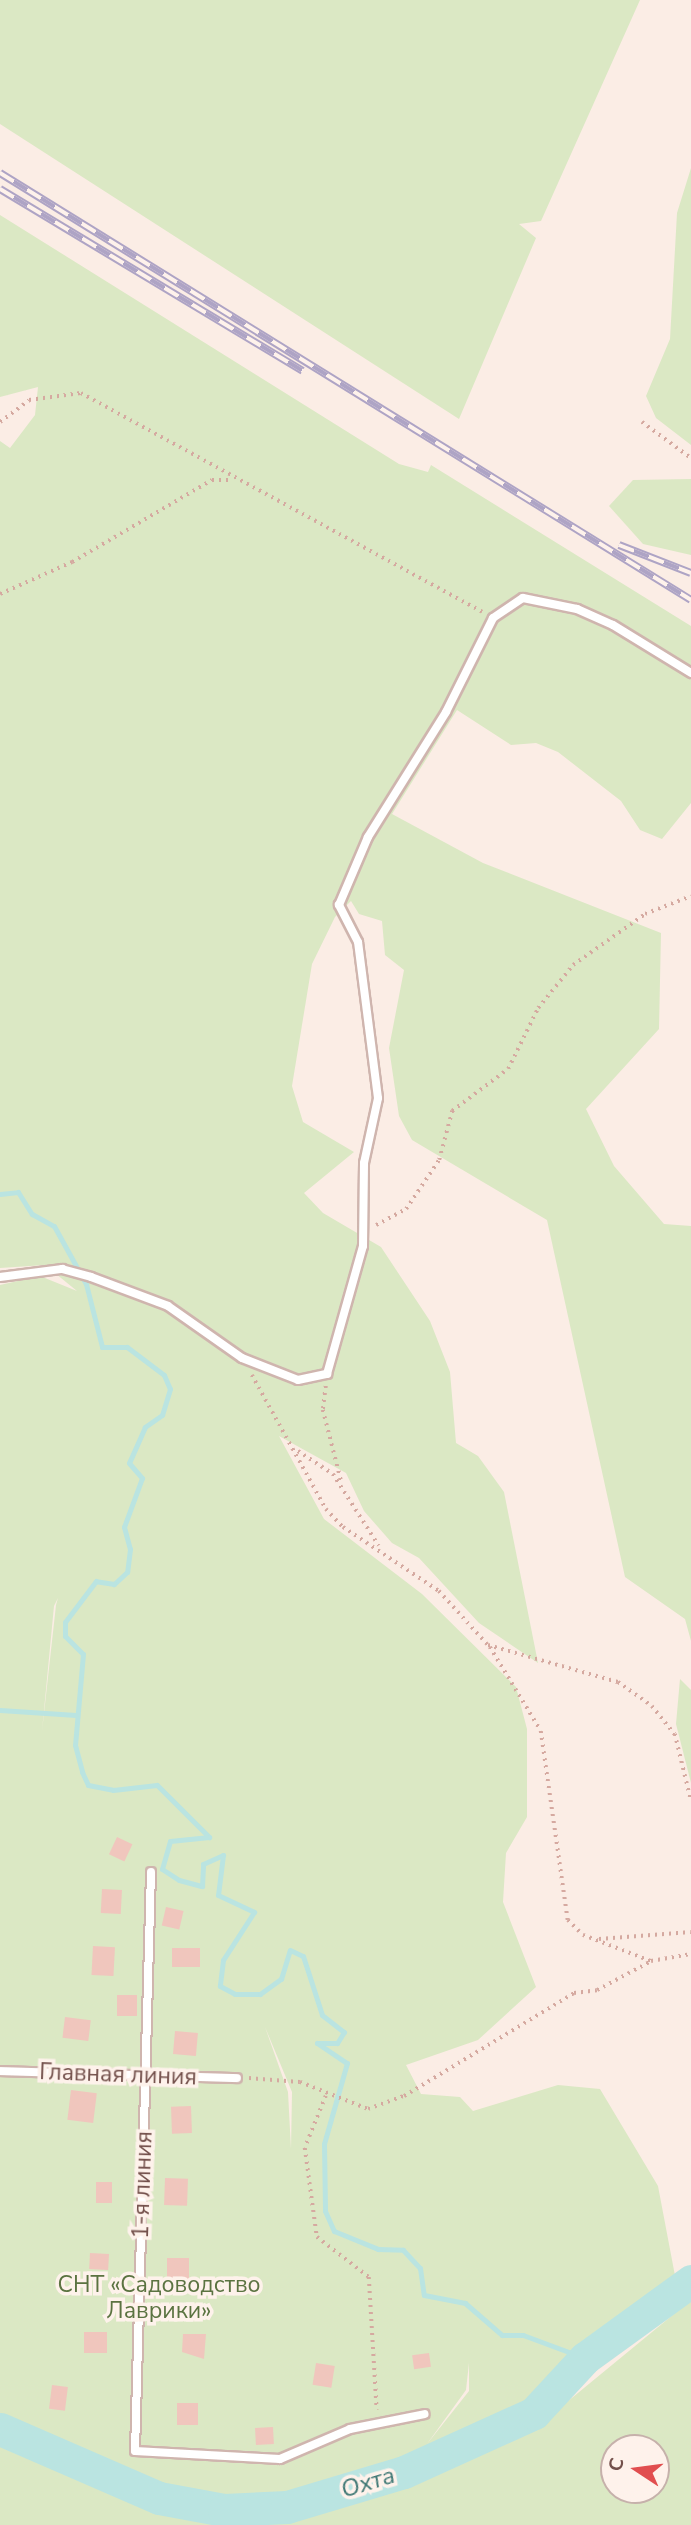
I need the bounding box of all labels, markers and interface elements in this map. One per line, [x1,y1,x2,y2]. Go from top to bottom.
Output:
street label: Главная линия [39,2058,197,2092]
street label: 1-я линия [127,2131,159,2239]
park label: СНТ «Садоводство Лаврики» [57,2271,261,2325]
north arrow [600,2434,670,2504]
text: С [602,2456,631,2474]
water label: Охта [338,2461,398,2505]

